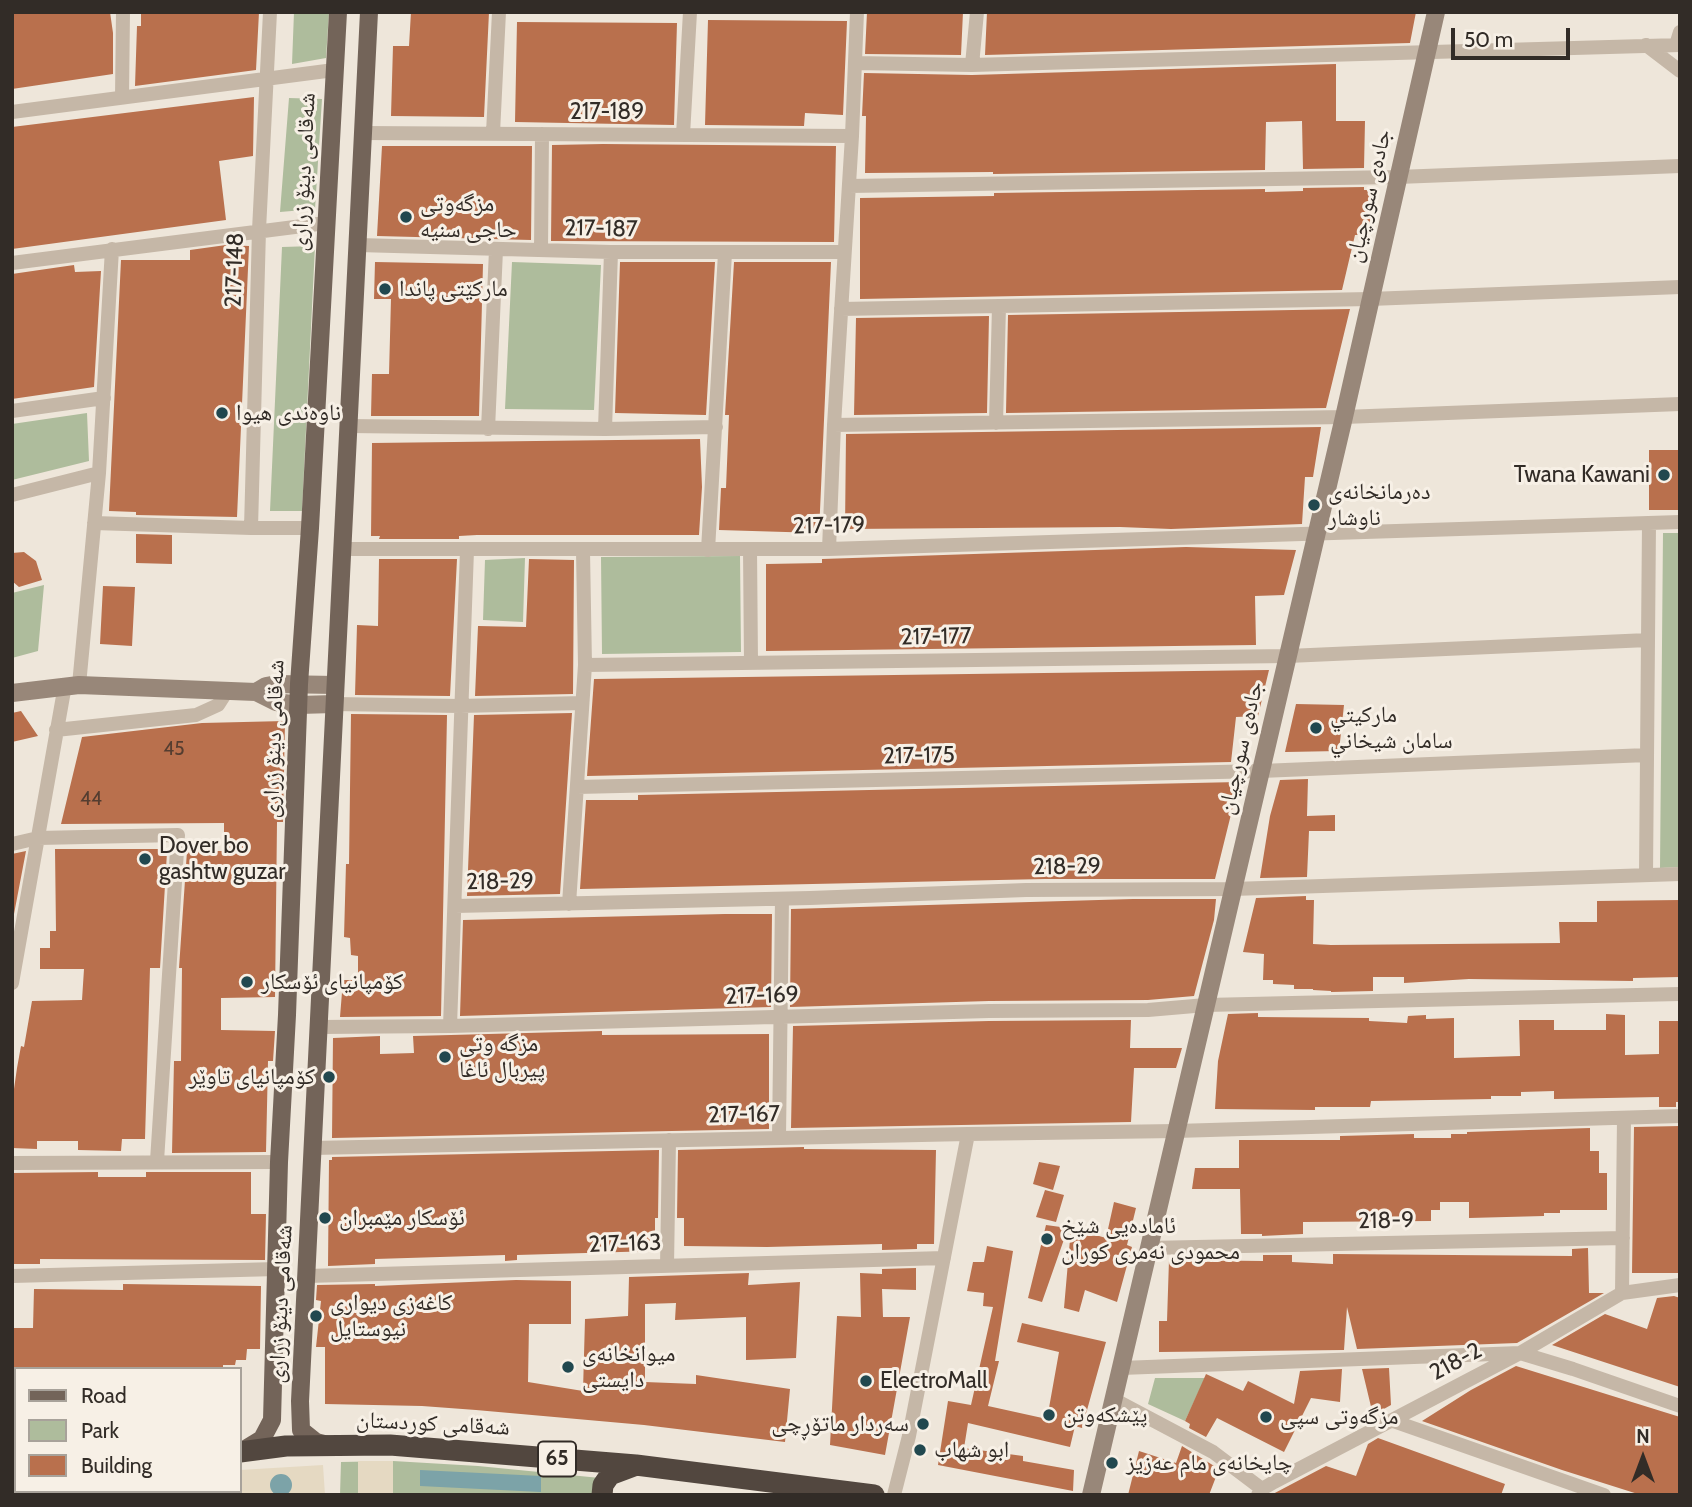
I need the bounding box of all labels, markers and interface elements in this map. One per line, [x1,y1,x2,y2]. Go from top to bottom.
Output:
scale bar [1454,14,1573,58]
text: 50 m [1464,27,1513,52]
street label: شەقامی دینۆ زراری [286,92,322,252]
street label: 217-189 [570,98,644,126]
street label: جادەی سورچیان [1340,127,1398,265]
place label: مزگەوتی حاجی سنیە [420,190,517,244]
marker: مزگەوتی حاجی سنیە [398,209,414,225]
street label: 217-187 [564,215,638,243]
street label: 217-148 [220,232,250,308]
place label: مارکێتی پاندا [399,275,508,303]
marker: مارکێتی پاندا [377,281,393,297]
place label: ناوەندی هیوا [236,399,341,427]
marker: ناوەندی هیوا [214,405,230,421]
place label: Twana Kawani [1514,461,1650,489]
marker: Twana Kawani [1656,467,1672,483]
place label: دەرمانخانەی ناوشار [1328,478,1430,532]
marker: دەرمانخانەی ناوشار [1306,497,1322,513]
street label: 217-179 [793,512,865,540]
street label: 217-177 [900,623,972,651]
street label: شەقامی دینۆ زراری [257,659,291,819]
street label: جادەی سورچیان [1212,679,1270,817]
place label: ماركيتي سامان شيخاني [1330,701,1453,755]
marker: ماركيتي سامان شيخاني [1308,720,1324,736]
house number: 45 [163,738,185,760]
street label: 217-175 [883,742,955,770]
house number: 44 [80,788,102,810]
place label: Dover bo gashtw guzar [159,832,286,886]
marker: Dover bo gashtw guzar [137,851,153,867]
street label: 218-29 [1033,853,1101,881]
street label: 218-29 [466,868,534,896]
place label: کۆمپانیای ئۆسکار [261,968,403,996]
marker: کۆمپانیای ئۆسکار [239,974,255,990]
street label: 217-169 [725,981,799,1011]
place label: مزگه وتى پيربال ئاغا [459,1030,545,1084]
marker: مزگه وتى پيربال ئاغا [437,1049,453,1065]
place label: کۆمپانیای تاوێر [189,1063,315,1091]
marker: کۆمپانیای تاوێر [321,1069,337,1085]
street label: 217-167 [708,1101,780,1129]
place label: ئۆسکار مێمبران [339,1204,465,1232]
street label: 218-9 [1358,1207,1414,1235]
marker: ئۆسکار مێمبران [317,1210,333,1226]
place label: ئامادەیی شێخ محمودی نەمری کوران [1061,1212,1240,1266]
street label: شەقامی دینۆ زراری [263,1224,299,1384]
street label: 217-163 [588,1229,662,1259]
marker: ئامادەیی شێخ محمودی نەمری کوران [1039,1231,1055,1247]
place label: کاغەزی دیواری نیوستایل [330,1289,452,1343]
marker: کاغەزی دیواری نیوستایل [308,1308,324,1324]
street label: 218-2 [1425,1337,1487,1387]
place label: میوانخانەی دایستی [582,1340,675,1394]
marker: میوانخانەی دایستی [560,1359,576,1375]
legend [14,1367,242,1493]
place label: ElectroMall [880,1367,988,1395]
marker: ElectroMall [858,1373,874,1389]
text: Road [81,1383,127,1408]
place label: پێشکەوتن [1063,1401,1147,1429]
place label: مزگەوتی سپی [1280,1403,1399,1431]
street label: شەقامی کوردستان [355,1406,511,1442]
marker: پێشکەوتن [1041,1407,1057,1423]
marker: مزگەوتی سپی [1258,1409,1274,1425]
place label: سەردار ماتۆڕچی [771,1410,909,1438]
marker: سەردار ماتۆڕچی [915,1416,931,1432]
text: Park [81,1418,119,1443]
north arrow [1608,1423,1678,1493]
text: N [1636,1425,1650,1448]
place label: ابو شهاب [934,1436,1009,1464]
road number: 65 [538,1442,576,1476]
marker: ابو شهاب [912,1442,928,1458]
place label: چایخانەی مام عەزیز [1126,1449,1292,1477]
text: Building [81,1453,152,1478]
marker: چایخانەی مام عەزیز [1104,1455,1120,1471]

